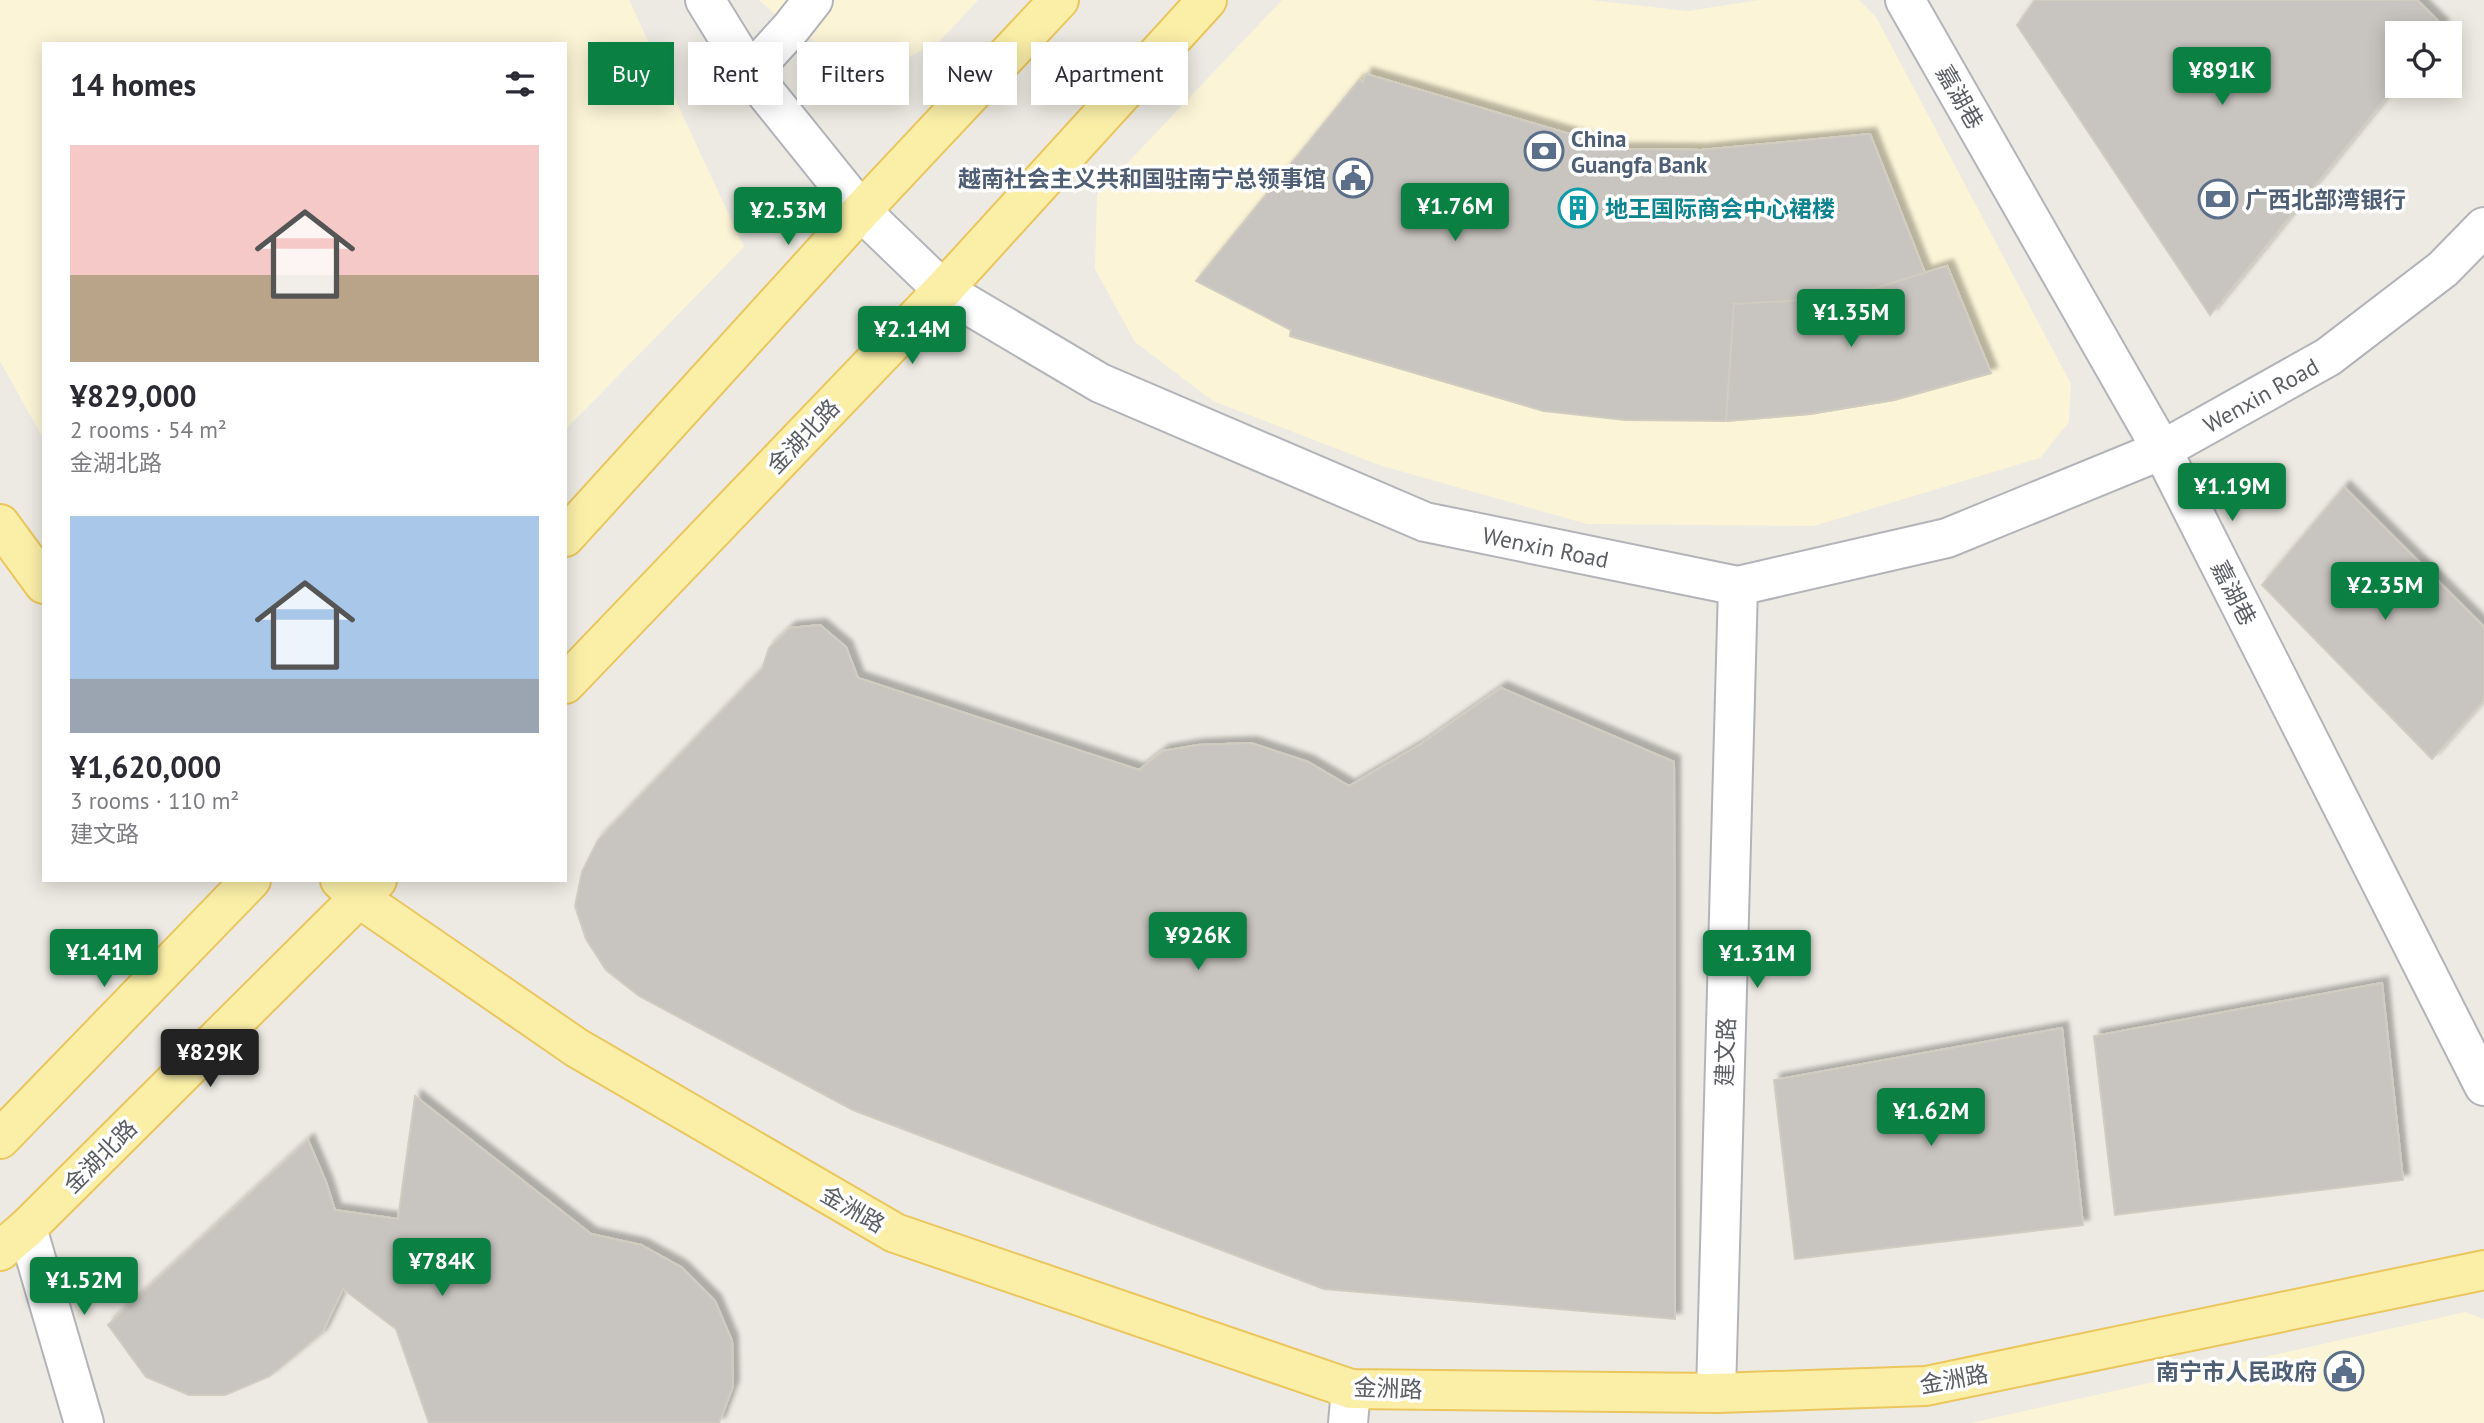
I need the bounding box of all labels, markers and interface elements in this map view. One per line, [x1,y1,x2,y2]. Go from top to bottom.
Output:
map controls [2385,21,2462,98]
button: locate [2385,21,2462,98]
chip: Buy [588,42,674,105]
chip: Rent [688,42,783,105]
chip: Filters [797,42,909,105]
chip: New [923,42,1017,105]
chip: Apartment [1031,42,1188,105]
pin: ¥891K [2173,48,2271,107]
text: ¥891K [2189,55,2255,84]
street label: 嘉湖巷 [1930,60,1990,134]
text: 14 homes [70,65,196,104]
icon: filters [501,65,539,103]
place label: China Guangfa Bank [1571,124,1708,179]
bank icon: China Guangfa Bank [1523,130,1565,172]
public building icon: 越南社会主义共和国驻南宁总领事馆 [1332,157,1374,199]
place label: 越南社会主义共和国驻南宁总领事馆 [958,164,1326,193]
bank icon: 广西北部湾银行 [2197,178,2239,220]
pin: ¥1.76M [1398,184,1512,243]
place label: 广西北部湾银行 [2245,185,2406,214]
building icon: 地王国际商会中心裙楼 [1557,187,1599,229]
pin: ¥2.53M [731,188,845,247]
icon: home [242,191,368,317]
text: ¥1.76M [1417,191,1493,220]
place label: 地王国际商会中心裙楼 [1605,194,1835,223]
text: ¥2.53M [750,195,826,224]
pin: ¥1.35M [1794,290,1908,349]
text: ¥1.35M [1813,297,1889,326]
pin: ¥2.14M [855,306,969,366]
text: ¥2.14M [874,314,950,343]
street label: Wenxin Road [2198,351,2324,439]
text: ¥829,000 [70,376,197,415]
street label: 金湖北路 [761,393,845,479]
text: 2 rooms · 54 m² [70,415,227,444]
text: 金湖北路 [70,448,162,477]
pin: ¥1.19M [2175,463,2289,523]
text: ¥1.19M [2194,471,2270,500]
street label: Wenxin Road [1480,520,1611,574]
street label: 嘉湖巷 [2205,556,2263,630]
icon: home [242,562,368,688]
pin: ¥2.35M [2328,562,2442,622]
text: ¥2.35M [2347,570,2423,599]
text: ¥1,620,000 [70,747,221,786]
text: 3 rooms · 110 m² [70,786,239,815]
text: 建文路 [70,819,139,848]
pin: ¥926K [1149,912,1247,972]
text: ¥926K [1165,920,1231,949]
pin: ¥1.41M [47,930,161,989]
pin: ¥1.31M [1700,930,1814,990]
text: ¥1.41M [66,937,142,966]
text: ¥1.31M [1719,938,1795,967]
street label: 建文路 [1709,1017,1741,1087]
pin: ¥829K [161,1030,259,1089]
text: ¥829K [177,1037,243,1066]
pin: ¥1.62M [1874,1088,1988,1148]
text: ¥1.62M [1893,1096,1969,1125]
street label: 金湖北路 [57,1113,143,1199]
street label: 金洲路 [816,1179,890,1239]
pin: ¥784K [393,1238,491,1298]
text: ¥784K [409,1246,475,1275]
pin: ¥1.52M [27,1258,141,1317]
text: ¥1.52M [46,1265,122,1294]
public building icon: 南宁市人民政府 [2323,1350,2365,1392]
place label: 南宁市人民政府 [2156,1357,2317,1386]
street label: 金洲路 [1918,1359,1990,1399]
street label: 金洲路 [1353,1372,1423,1404]

